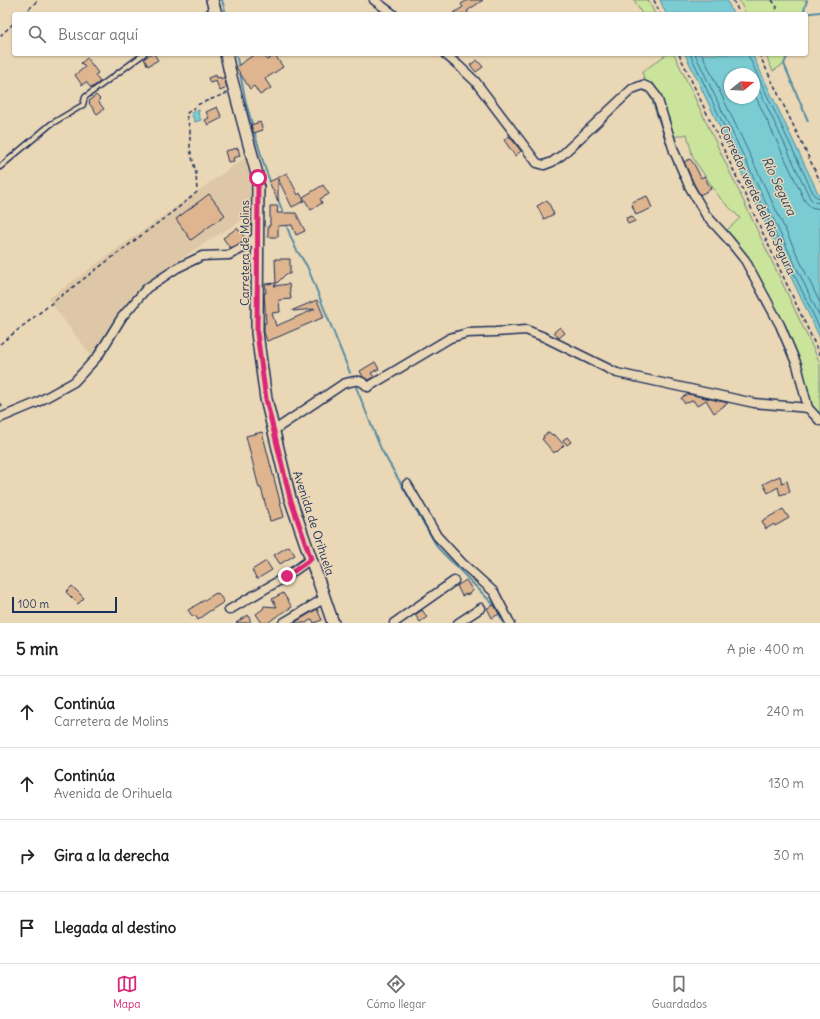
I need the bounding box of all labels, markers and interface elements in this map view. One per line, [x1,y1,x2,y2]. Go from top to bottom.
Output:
search box [12,12,808,56]
icon: search [26,23,48,45]
text: Buscar aquí [58,25,138,44]
north arrow [724,68,760,104]
street label: Corredor verde del Río Segura [717,123,799,277]
water label: Río Segura [758,154,800,219]
route start [249,169,267,187]
street label: Carretera de Molins [237,200,252,306]
street label: Avenida de Orihuela [290,469,338,577]
route end [278,567,296,585]
scale bar [12,595,117,614]
text: 100 m [18,597,49,611]
text: 5 min [16,638,58,660]
text: A pie · 400 m [727,641,804,658]
text: Continúa [54,694,115,713]
icon: ahead [16,701,38,723]
text: 240 m [767,703,804,720]
text: Carretera de Molins [54,713,169,730]
text: Continúa [54,766,115,785]
icon: ahead [16,773,38,795]
text: 130 m [768,775,804,792]
text: Avenida de Orihuela [54,785,172,802]
icon: right [16,845,38,867]
text: Gira a la derecha [54,846,169,865]
text: 30 m [774,847,804,864]
icon: arrive [16,917,38,939]
text: Llegada al destino [54,918,176,937]
tab: Mapa [113,973,141,1011]
tab: Cómo llegar [366,973,426,1011]
tab: Guardados [652,973,707,1011]

